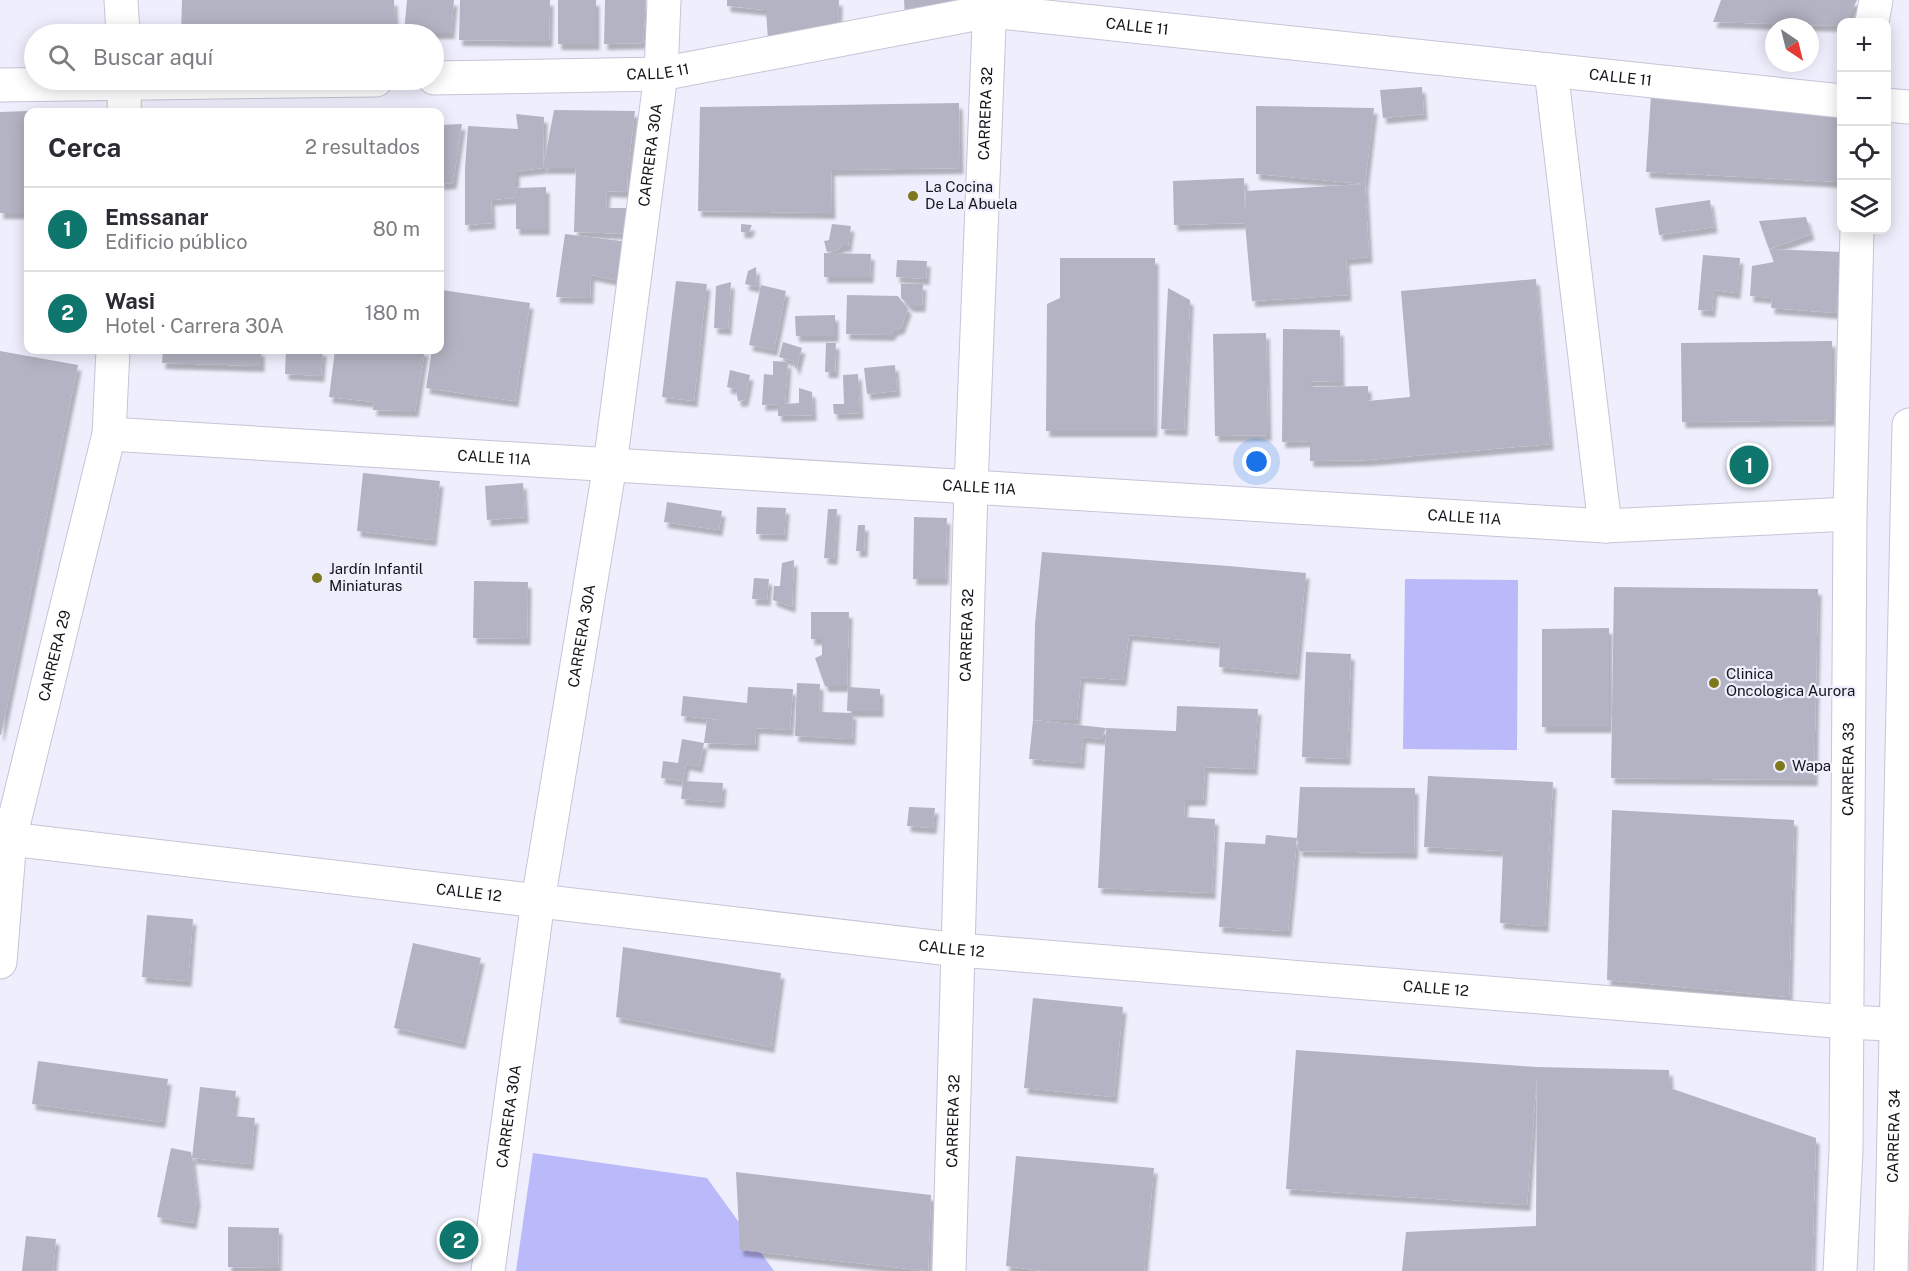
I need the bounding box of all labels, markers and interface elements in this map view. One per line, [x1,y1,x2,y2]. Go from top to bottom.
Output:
street label: CALLE 11 [1105,14,1170,38]
north arrow [1765,18,1819,72]
map controls [1837,18,1891,234]
button: + [1837,18,1891,72]
search box [24,24,444,90]
icon: search [45,41,78,74]
text: Buscar aquí [93,44,213,70]
street label: CALLE 11 [626,60,691,83]
street label: CALLE 11 [1588,65,1653,89]
street label: CARRERA 32 [975,67,995,161]
button: − [1837,72,1891,126]
street label: CARRERA 30A [635,102,665,208]
button: locate [1837,126,1891,180]
text: Cerca [48,132,121,163]
text: 2 resultados [305,135,420,159]
place label: La Cocina De La Abuela [925,178,1017,212]
button: layers [1837,180,1891,234]
marker: La Cocina De La Abuela [906,189,920,203]
text: Emssanar [105,204,209,230]
text: 1 [63,217,72,241]
text: 80 m [373,217,420,241]
text: Edificio público [105,230,247,254]
text: Wasi [105,288,155,314]
text: 2 [61,301,74,325]
text: 180 m [365,301,420,325]
text: Hotel · Carrera 30A [105,314,284,338]
pin: 1 [1730,442,1768,488]
street label: CALLE 11A [457,446,532,468]
your location [1242,447,1271,476]
street label: CALLE 11A [942,476,1017,498]
street label: CALLE 11A [1427,506,1502,528]
place label: Jardín Infantil Miniaturas [329,560,423,594]
marker: Jardín Infantil Miniaturas [310,571,324,585]
street label: CARRERA 30A [564,583,598,689]
street label: CARRERA 32 [957,588,976,682]
street label: CARRERA 29 [35,608,74,703]
place label: Clinica Oncologica Aurora [1726,665,1855,699]
marker: Clinica Oncologica Aurora [1707,676,1721,690]
street label: CARRERA 33 [1839,722,1857,816]
place label: Wapa [1792,757,1831,774]
marker: Wapa [1773,759,1787,773]
street label: CALLE 12 [435,880,503,905]
street label: CALLE 12 [918,936,985,960]
street label: CALLE 12 [1402,977,1470,999]
street label: CARRERA 30A [493,1063,524,1169]
street label: CARRERA 32 [943,1074,963,1168]
street label: CARRERA 34 [1884,1089,1903,1183]
pin: 2 [440,1218,478,1262]

